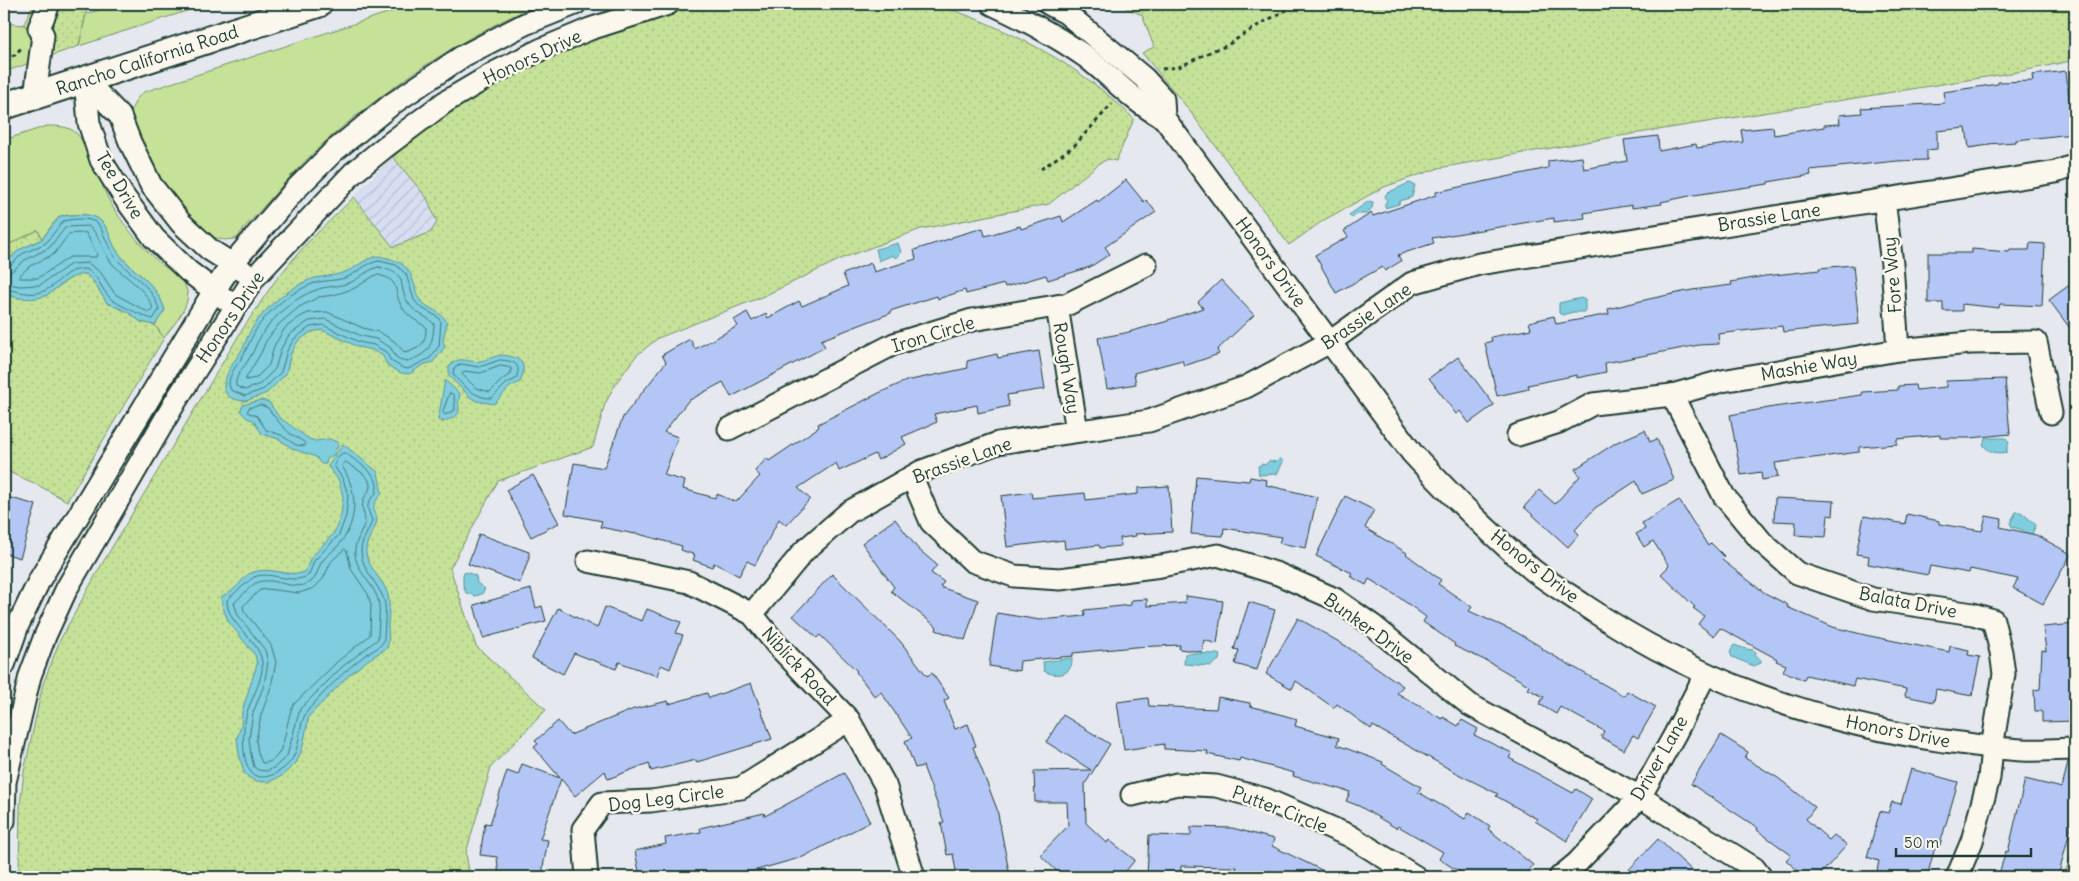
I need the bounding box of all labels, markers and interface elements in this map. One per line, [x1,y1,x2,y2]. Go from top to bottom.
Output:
street label: Rancho California Road [53,20,241,100]
street label: Honors Drive [479,24,585,90]
street label: Tee Drive [91,147,149,223]
street label: Brassie Lane [1716,198,1822,236]
street label: Honors Drive [1231,212,1311,312]
street label: Fore Way [1877,236,1907,314]
street label: Honors Drive [191,267,269,367]
street label: Brassie Lane [1317,277,1415,355]
street label: Iron Circle [889,310,977,358]
street label: Rough Way [1048,320,1086,416]
street label: Mashie Way [1759,346,1859,386]
street label: Brassie Lane [909,431,1015,489]
street label: Honors Drive [1486,524,1584,608]
street label: Balata Drive [1857,581,1959,623]
street label: Bunker Drive [1319,588,1419,668]
street label: Niblick Road [757,622,842,710]
street label: Honors Drive [1844,710,1952,752]
street label: Driver Lane [1625,711,1693,805]
street label: Dog Leg Circle [607,779,725,817]
street label: Putter Circle [1229,780,1331,838]
scale bar [1896,826,2032,858]
text: 50 m [1904,833,1939,852]

